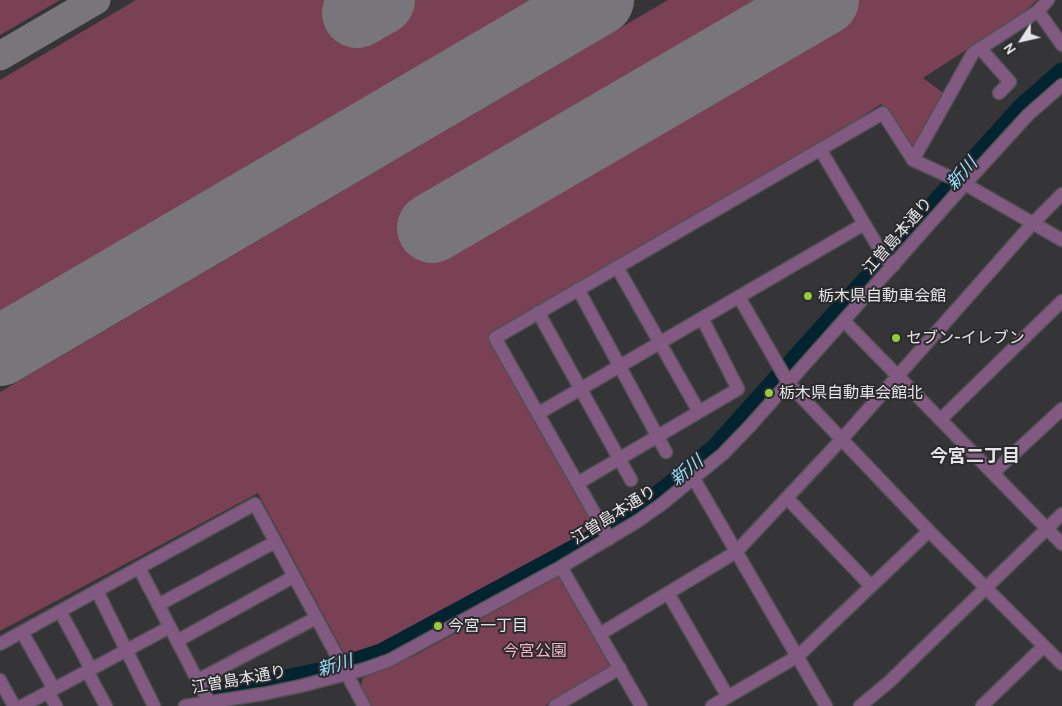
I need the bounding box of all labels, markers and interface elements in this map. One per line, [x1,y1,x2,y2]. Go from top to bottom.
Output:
north arrow [997,15,1047,65]
text: N [999,39,1020,58]
water label: 新川 [942,153,982,195]
street label: 江曽島本通り [859,193,937,279]
place label: 栃木県自動車会館 [818,286,946,306]
marker: 栃木県自動車会館 [802,290,814,302]
place label: セブン-イレブン [906,328,1025,348]
marker: セブン-イレブン [890,332,902,344]
place label: 栃木県自動車会館北 [779,383,923,403]
marker: 栃木県自動車会館北 [763,387,775,399]
district label: 今宮二丁目 [930,446,1020,468]
water label: 新川 [666,451,708,491]
street label: 江曽島本通り [568,481,660,549]
place label: 今宮一丁目 [448,616,528,636]
marker: 今宮一丁目 [432,620,444,632]
park label: 今宮公園 [503,641,567,661]
water label: 新川 [315,651,355,681]
street label: 江曽島本通り [190,662,288,698]

